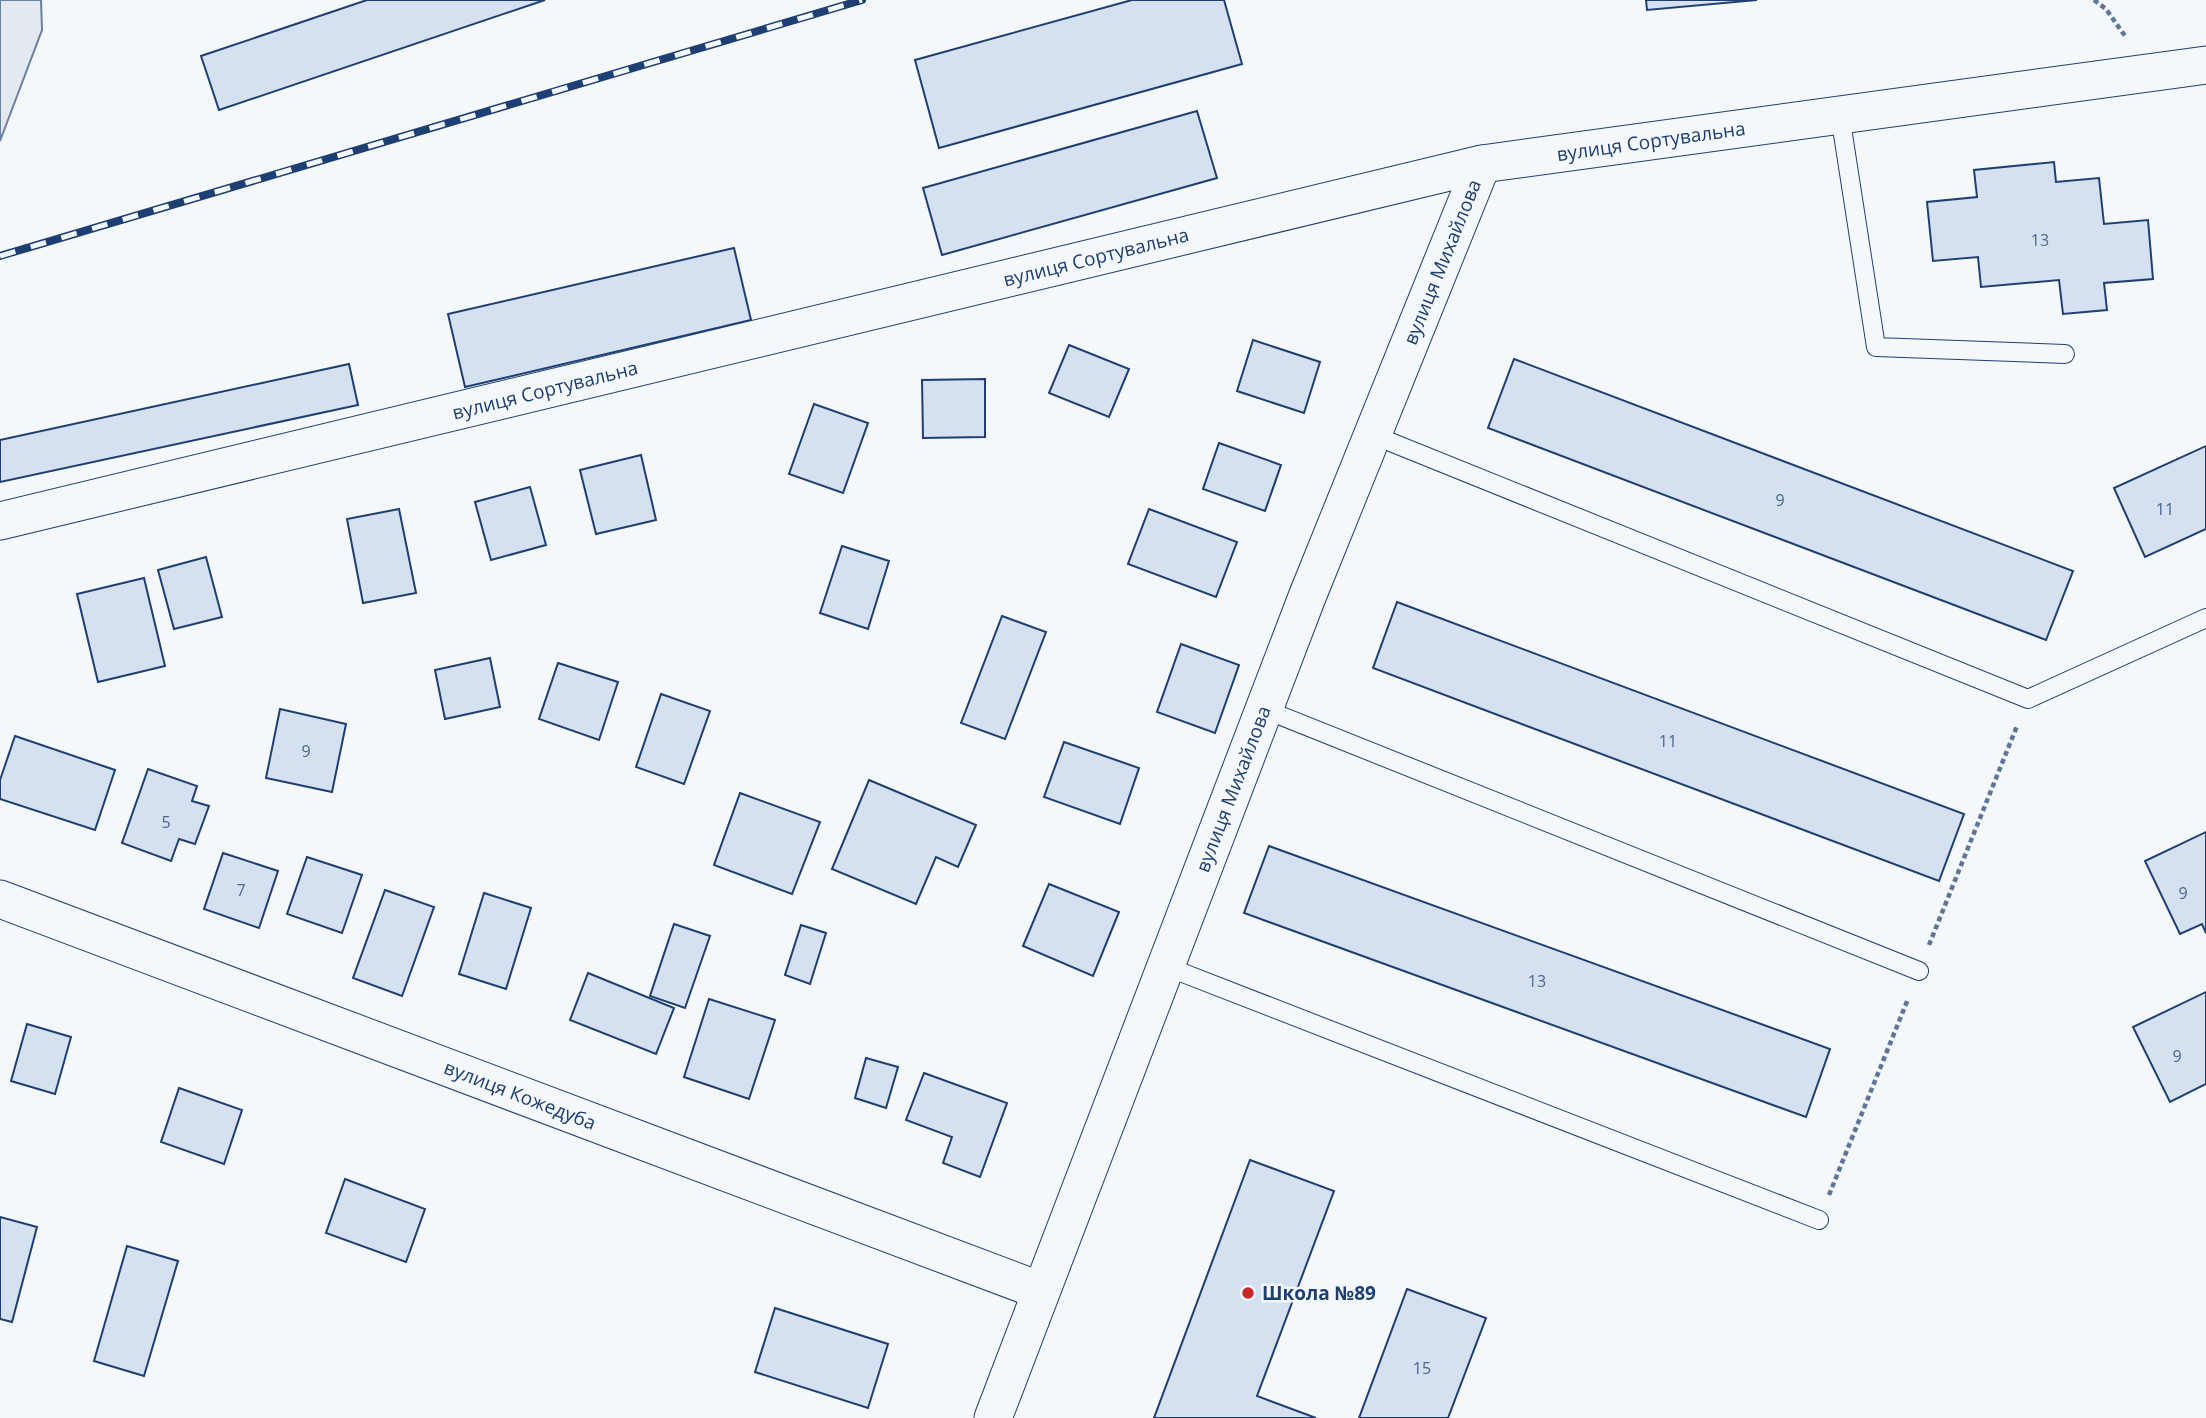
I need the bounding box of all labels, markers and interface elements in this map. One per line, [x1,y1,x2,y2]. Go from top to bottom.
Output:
street label: вулиця Сортувальна [1555,115,1747,167]
street label: вулиця Михайлова [1397,175,1487,349]
street label: вулиця Сортувальна [1001,221,1191,293]
house number: 13 [2031,229,2049,251]
street label: вулиця Сортувальна [450,354,640,426]
house number: 9 [1775,489,1785,511]
house number: 11 [2156,498,2174,520]
street label: вулиця Михайлова [1189,702,1277,876]
house number: 11 [1659,730,1677,752]
house number: 9 [301,740,311,762]
house number: 5 [161,811,171,833]
house number: 7 [236,879,246,901]
house number: 9 [2178,882,2188,904]
house number: 13 [1528,970,1546,992]
house number: 9 [2172,1045,2182,1067]
street label: вулиця Кожедуба [440,1054,600,1136]
place label: Школа №89 [1262,1280,1376,1306]
marker: Школа №89 [1240,1285,1256,1301]
house number: 15 [1413,1357,1431,1379]

